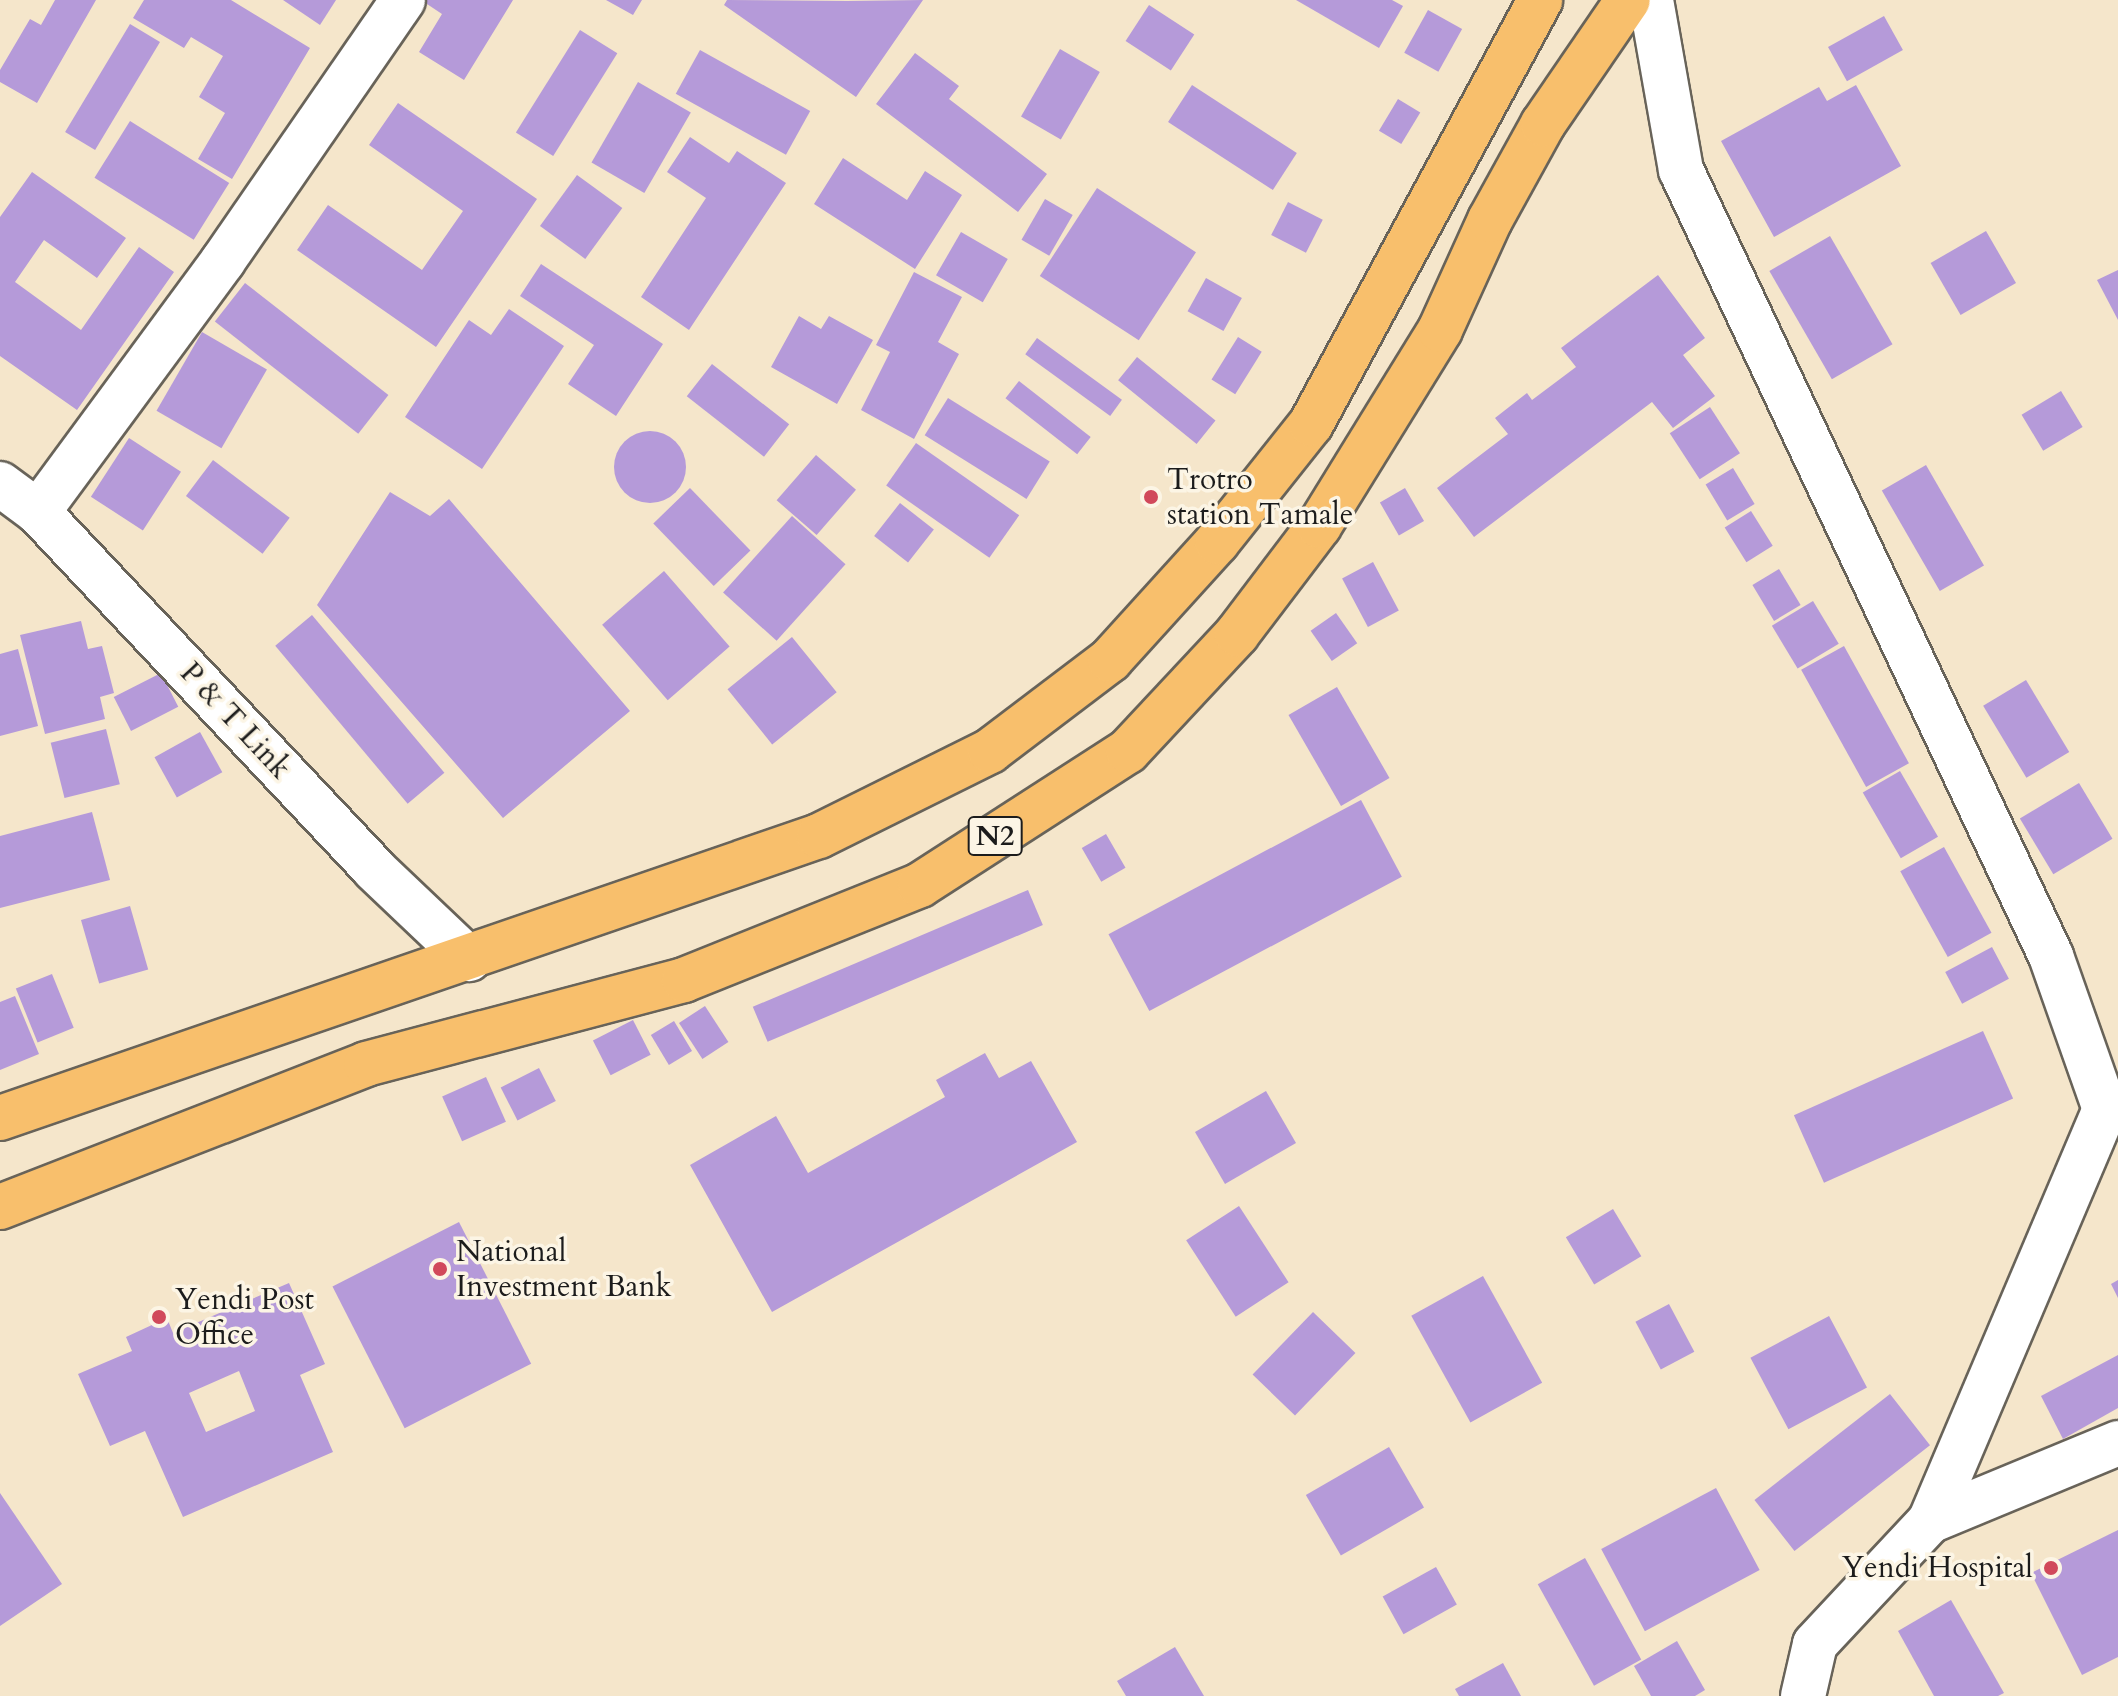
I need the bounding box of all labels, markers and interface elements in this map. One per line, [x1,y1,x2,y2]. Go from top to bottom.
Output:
place label: Trotro station Tamale [1167,462,1353,532]
marker: Trotro station Tamale [1142,488,1160,506]
street label: P & T Link [172,655,298,787]
road number: N2 [967,812,1023,860]
place label: National Investment Bank [456,1234,672,1304]
marker: National Investment Bank [431,1260,449,1278]
place label: Yendi Post Office [175,1282,314,1352]
marker: Yendi Post Office [150,1308,168,1326]
place label: Yendi Hospital [1842,1550,2033,1586]
marker: Yendi Hospital [2040,1557,2062,1579]

